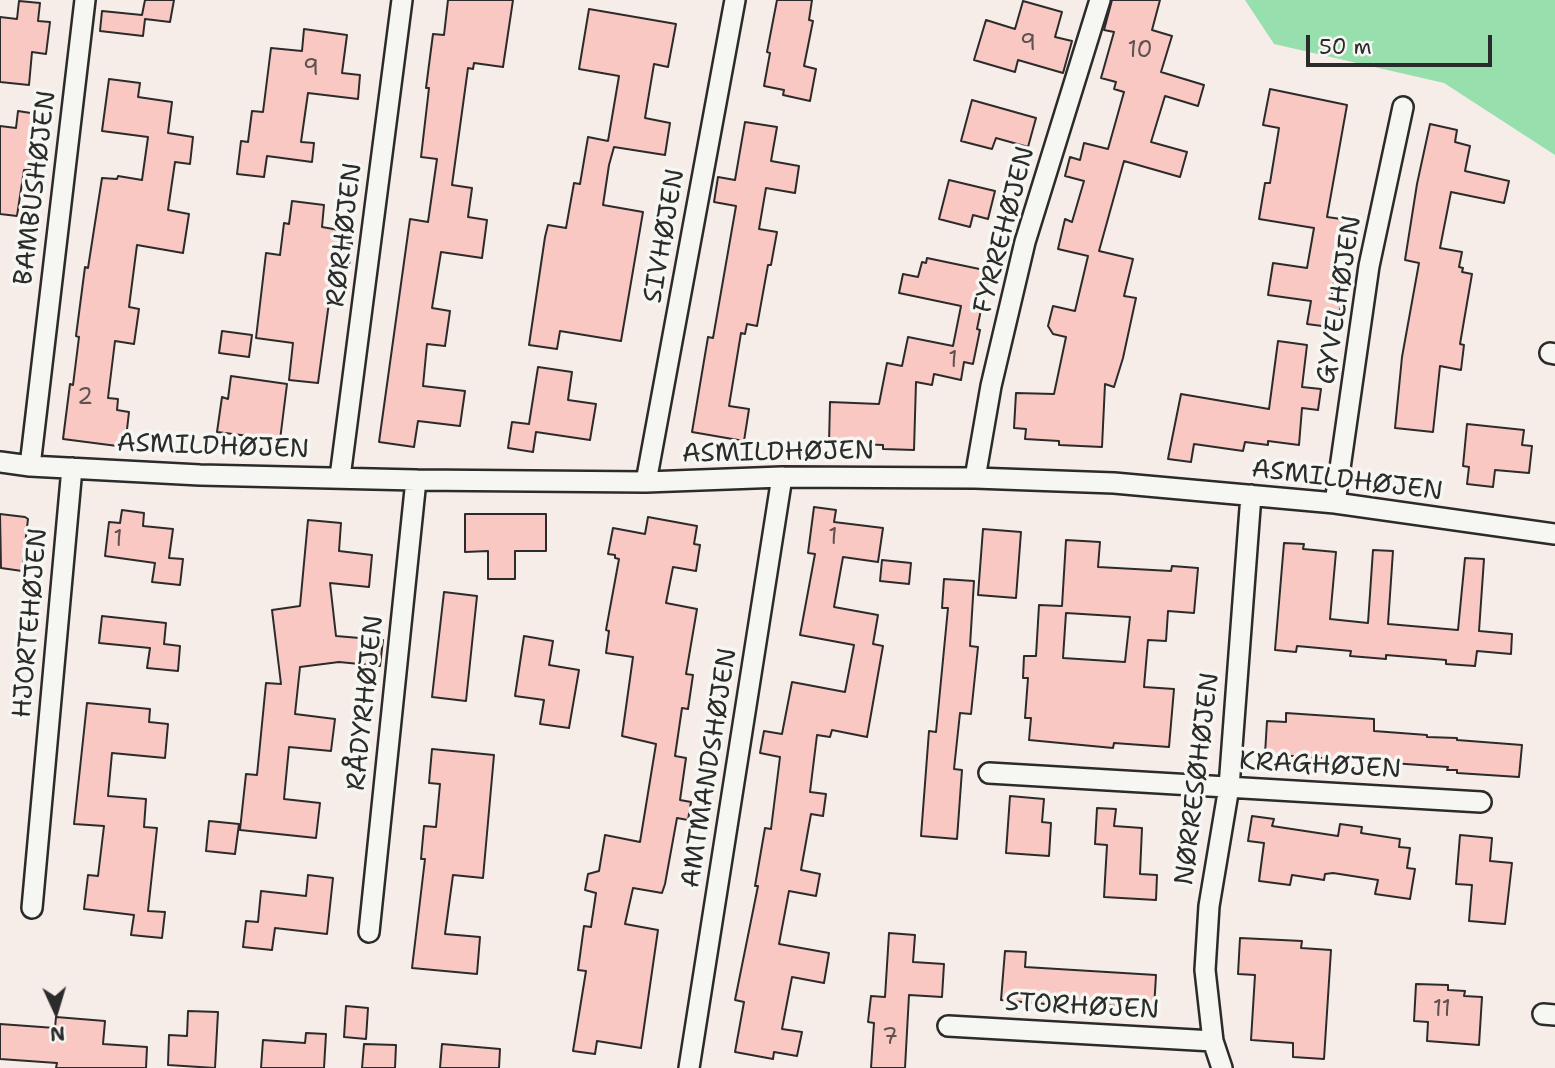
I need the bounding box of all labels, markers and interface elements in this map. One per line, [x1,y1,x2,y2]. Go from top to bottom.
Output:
scale bar [1310,21,1496,65]
house number: 9 [1020,30,1036,58]
text: 50 m [1319,33,1372,61]
house number: 10 [1127,37,1153,65]
house number: 9 [303,55,319,83]
street label: BAMBUSHØJEN [9,89,63,287]
street label: FYRREHØJEN [968,143,1042,317]
street label: RØRHØJEN [321,161,369,309]
street label: SIVHØJEN [638,167,692,305]
street label: GYVELHØJEN [1311,213,1369,387]
house number: 1 [948,347,958,375]
house number: 2 [77,384,93,412]
street label: ASMILDHØJEN [116,428,310,466]
street label: ASMILDHØJEN [682,436,874,470]
street label: ASMILDHØJEN [1250,454,1444,508]
house number: 1 [828,524,838,552]
house number: 1 [113,526,123,554]
street label: HJORTEHØJEN [7,527,55,719]
street label: RÅDYRHØJEN [341,614,391,792]
street label: AMTMANDSHØJEN [676,646,744,890]
street label: NØRRESØHØJEN [1169,671,1227,887]
street label: KRAGHØJEN [1238,746,1402,786]
north arrow [21,977,91,1047]
street label: STORHØJEN [1004,987,1160,1027]
house number: 11 [1433,996,1451,1024]
text: N [49,1020,66,1046]
house number: 7 [882,1024,898,1052]

